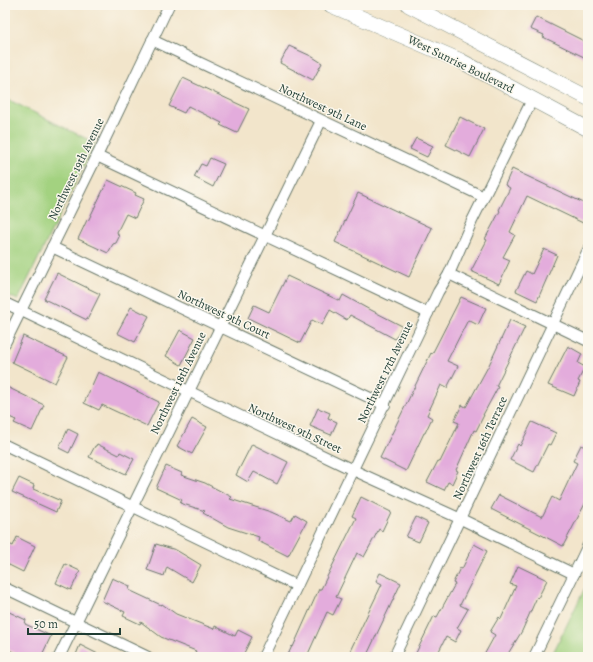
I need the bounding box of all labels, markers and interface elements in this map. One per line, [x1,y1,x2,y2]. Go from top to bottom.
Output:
street label: West Sunrise Boulevard [404,31,517,97]
street label: Northwest 9th Lane [276,80,370,134]
street label: Northwest 19th Avenue [44,115,108,223]
street label: Northwest 9th Court [175,286,273,342]
street label: Northwest 17th Avenue [353,318,417,426]
street label: Northwest 18th Avenue [146,329,210,437]
street label: Northwest 16th Terrace [449,394,511,502]
street label: Northwest 9th Street [246,399,344,457]
scale bar [28,610,120,636]
text: 50 m [34,616,58,632]

